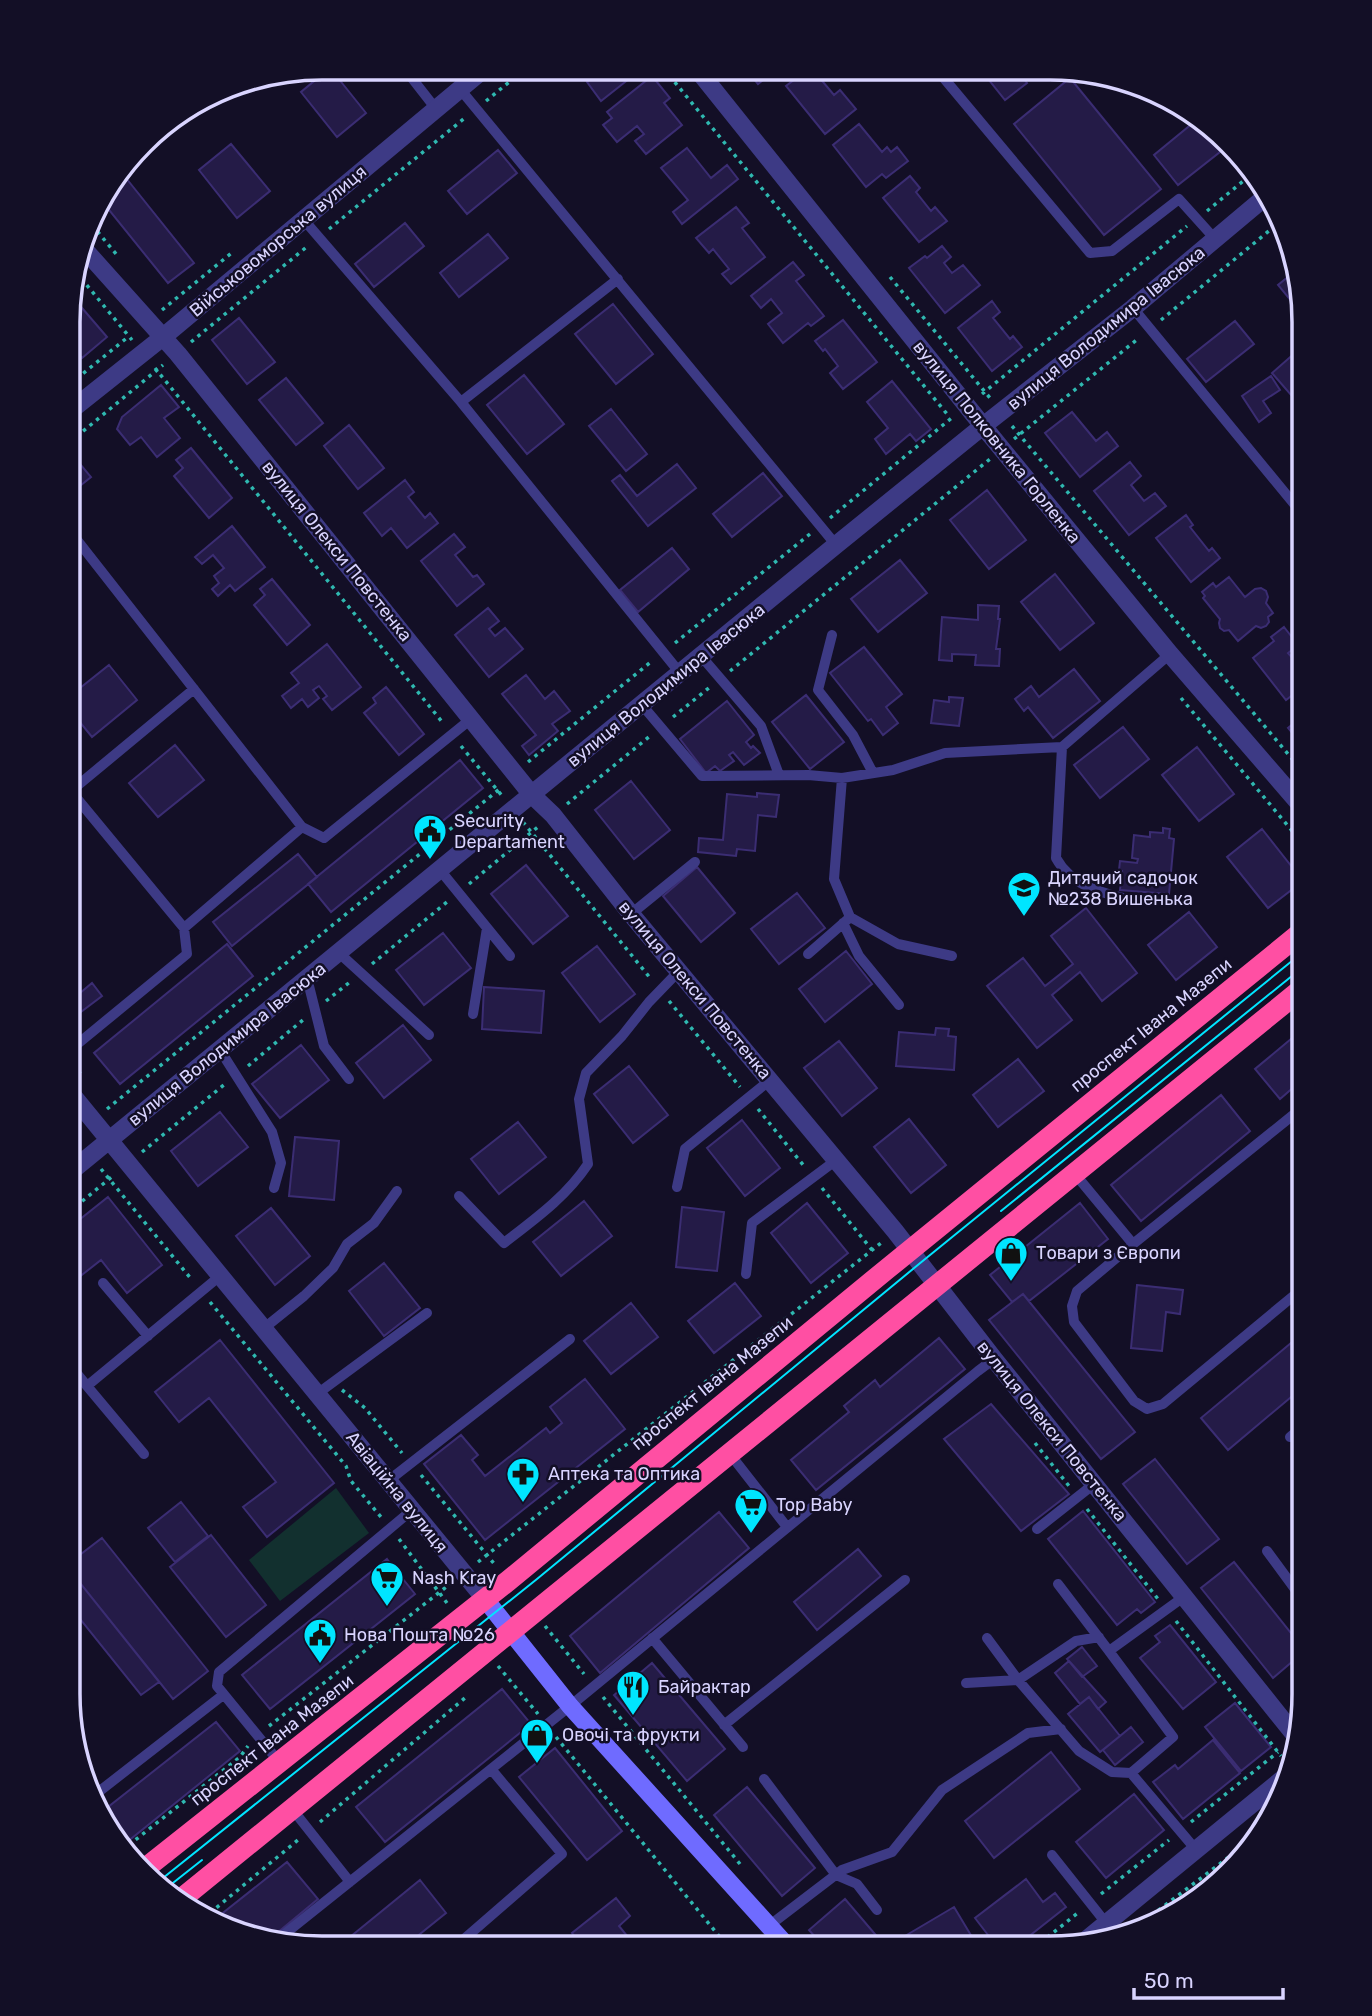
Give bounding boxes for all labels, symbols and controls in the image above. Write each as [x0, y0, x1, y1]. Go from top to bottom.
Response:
street label: Військовоморська вулиця [185, 160, 371, 322]
street label: вулиця Володимира Івасюка [1003, 241, 1209, 415]
street label: вулиця Полковника Горленка [908, 336, 1086, 548]
street label: вулиця Олекси Повстенка [257, 456, 417, 646]
street label: вулиця Володимира Івасюка [563, 598, 769, 772]
place label: Security Departament [454, 810, 565, 853]
public building icon: Security Departament [411, 812, 449, 861]
place label: Дитячий садочок №238 Вишенька [1048, 867, 1198, 910]
school or university icon: Дитячий садочок №238 Вишенька [1005, 869, 1043, 918]
street label: вулиця Олекси Повстенка [614, 896, 776, 1084]
street label: проспект Івана Мазепи [1066, 953, 1236, 1097]
street label: вулиця Володимира Івасюка [124, 957, 330, 1131]
shop icon: Товари з Європи [992, 1234, 1030, 1283]
place label: Товари з Європи [1036, 1242, 1181, 1264]
street label: проспект Івана Мазепи [627, 1311, 797, 1455]
street label: вулиця Олекси Повстенка [972, 1336, 1132, 1526]
street label: Авіаційна вулиця [341, 1427, 453, 1557]
pharmacy icon: Аптека та Оптика [504, 1455, 542, 1504]
place label: Аптека та Оптика [548, 1463, 700, 1485]
supermarket icon: Top Baby [732, 1486, 770, 1535]
place label: Top Baby [776, 1494, 852, 1516]
supermarket icon: Nash Kray [368, 1559, 406, 1608]
place label: Nash Kray [412, 1567, 496, 1589]
public building icon: Нова Пошта №26 [301, 1616, 339, 1665]
place label: Нова Пошта №26 [344, 1624, 495, 1646]
restaurant icon: Байрактар [614, 1668, 652, 1717]
street label: проспект Івана Мазепи [186, 1669, 358, 1811]
place label: Байрактар [658, 1676, 751, 1698]
shop icon: Овочі та фрукти [518, 1716, 556, 1765]
place label: Овочі та фрукти [562, 1724, 700, 1746]
scale bar [1134, 1956, 1283, 2000]
text: 50 m [1144, 1968, 1194, 1993]

